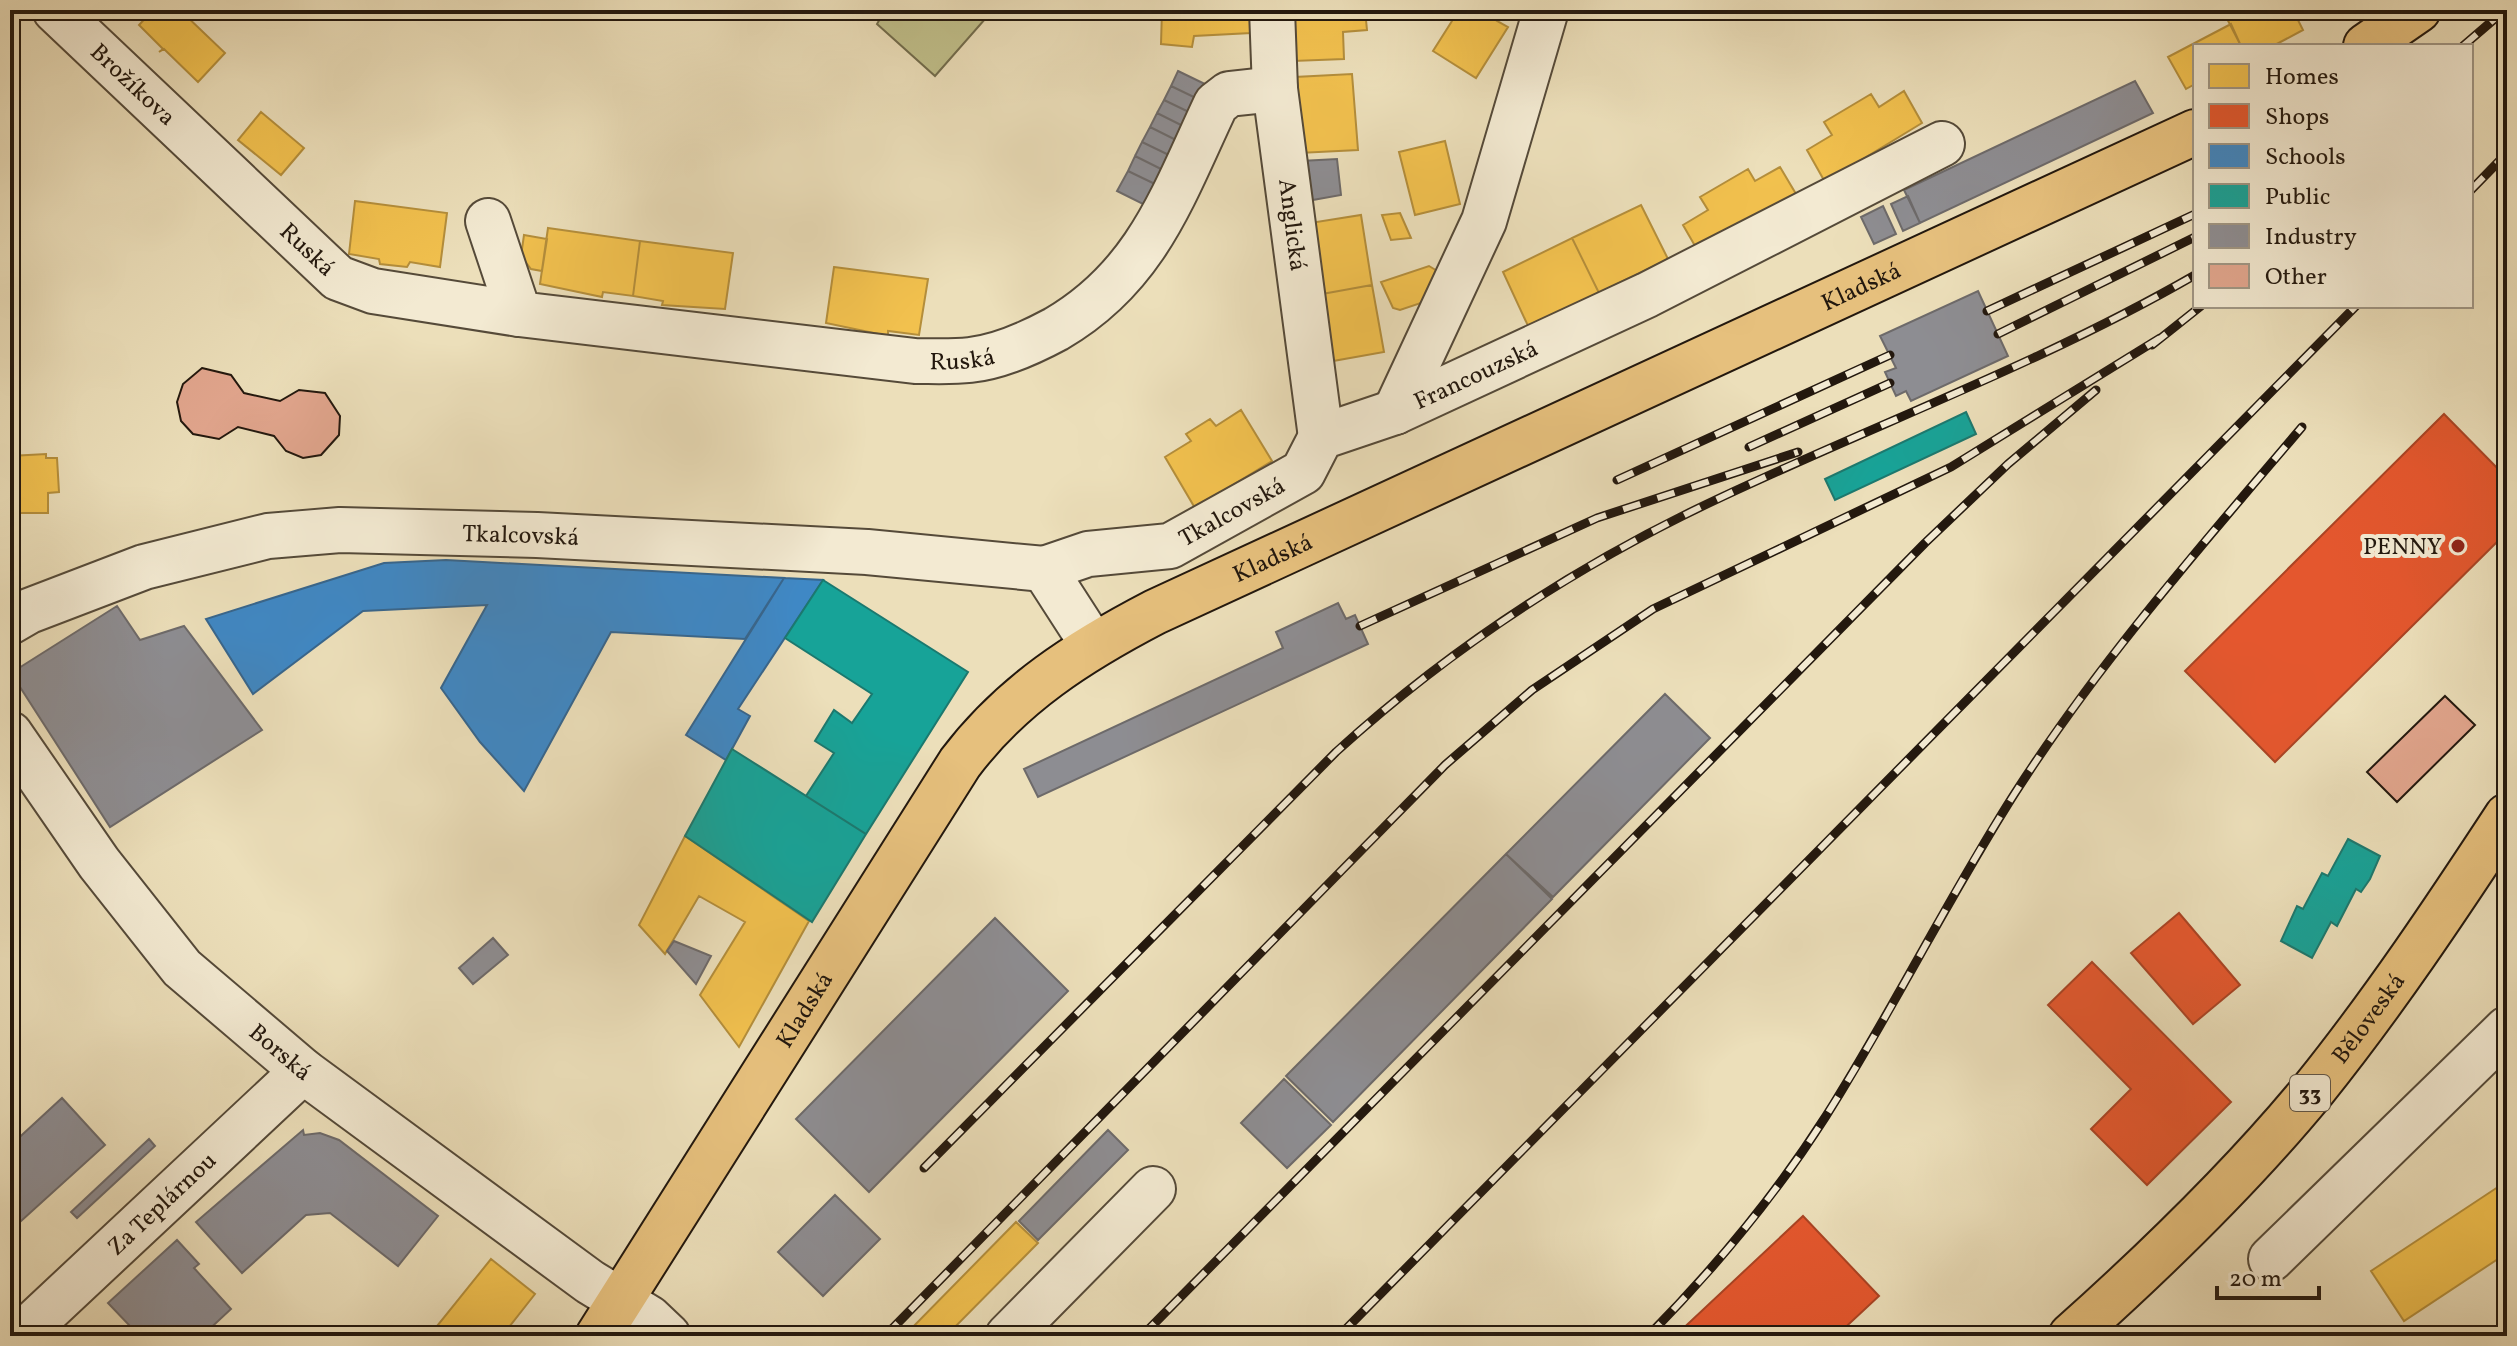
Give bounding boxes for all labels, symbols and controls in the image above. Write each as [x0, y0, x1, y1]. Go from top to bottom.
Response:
street label: Brožíkova [82, 37, 183, 135]
legend [2193, 44, 2473, 308]
text: Homes [2265, 61, 2339, 95]
text: Shops [2265, 101, 2329, 135]
text: Schools [2265, 141, 2345, 175]
street label: Anglická [1268, 177, 1314, 273]
text: Public [2265, 181, 2331, 215]
street label: Ruská [271, 216, 342, 286]
text: Industry [2265, 221, 2357, 255]
street label: Kladská [1816, 255, 1907, 321]
text: Other [2265, 261, 2327, 295]
street label: Francouzská [1409, 333, 1544, 420]
street label: Ruská [929, 341, 999, 380]
street label: Tkalcovská [1173, 470, 1292, 557]
street label: Tkalcovská [462, 518, 580, 556]
street label: Kladská [1228, 526, 1319, 593]
place label: PENNY [2363, 531, 2442, 565]
marker: PENNY [2449, 537, 2467, 555]
street label: Kladská [769, 966, 843, 1055]
street label: Běloveská [2325, 967, 2415, 1072]
street label: Borská [240, 1017, 318, 1091]
road number: 33 [2290, 1075, 2330, 1111]
street label: Za Teplárnou [101, 1145, 225, 1265]
scale bar [2217, 1250, 2319, 1300]
text: 20 m [2229, 1263, 2282, 1297]

